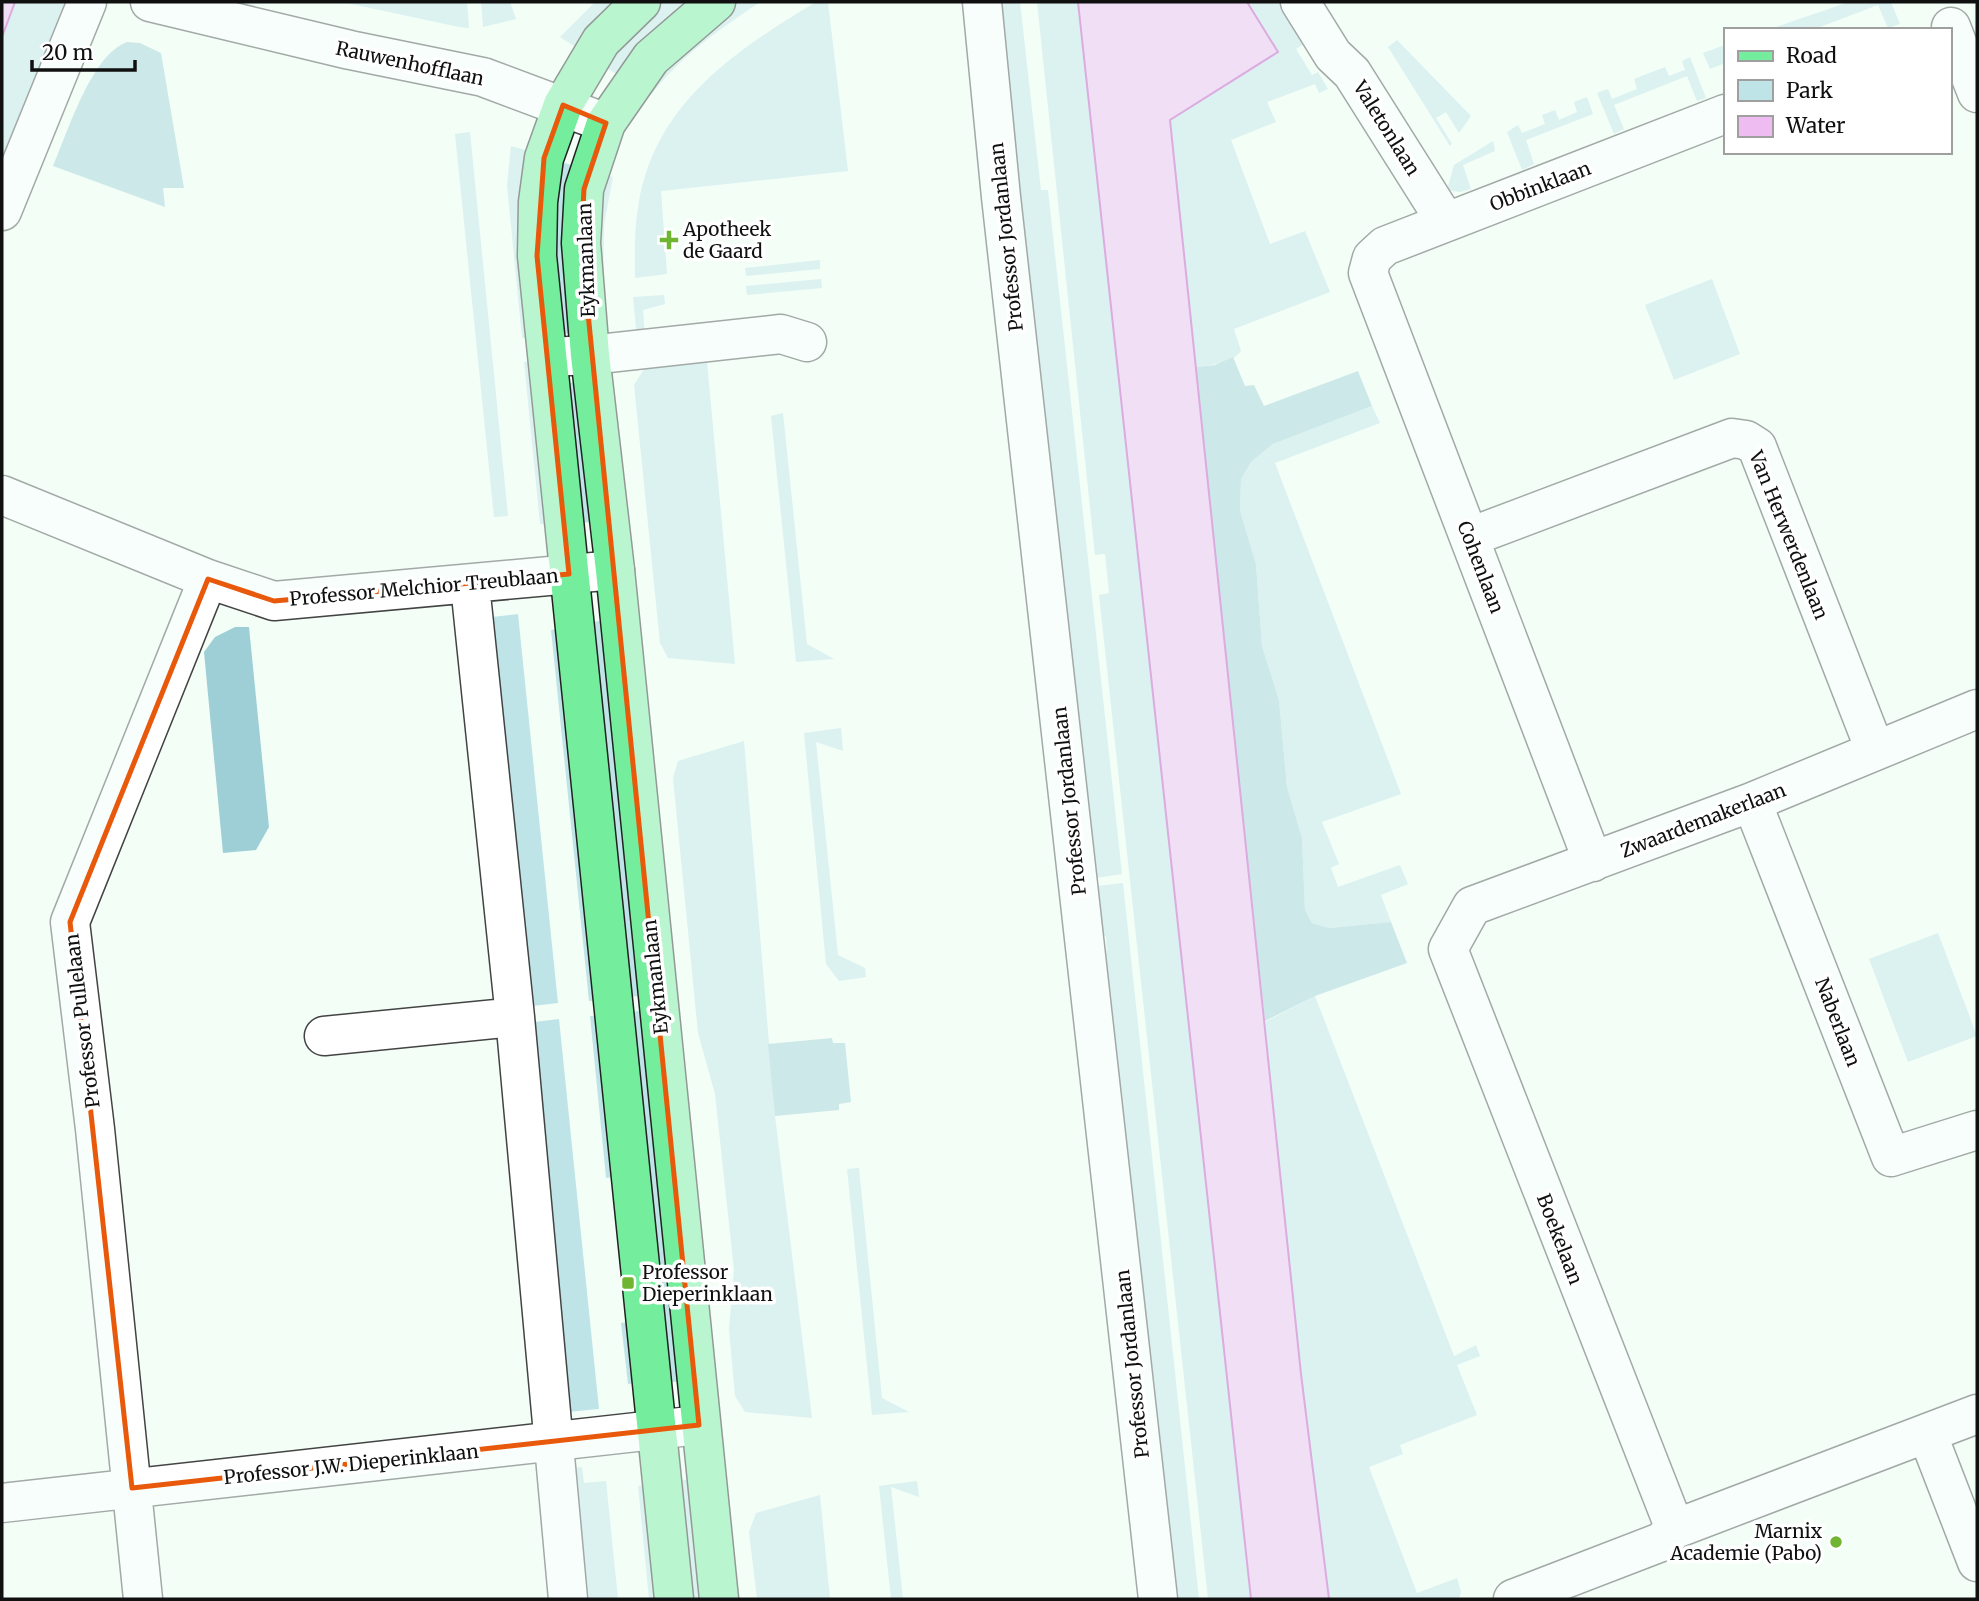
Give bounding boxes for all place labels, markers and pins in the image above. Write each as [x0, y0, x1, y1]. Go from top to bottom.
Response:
place label: Apotheek de Gaard [682, 217, 771, 263]
marker: Apotheek de Gaard [661, 232, 677, 248]
place label: Professor Dieperinklaan [642, 1260, 773, 1306]
marker: Professor Dieperinklaan [620, 1275, 636, 1291]
place label: Marnix Academie (Pabo) [1669, 1519, 1823, 1565]
marker: Marnix Academie (Pabo) [1828, 1534, 1844, 1550]

